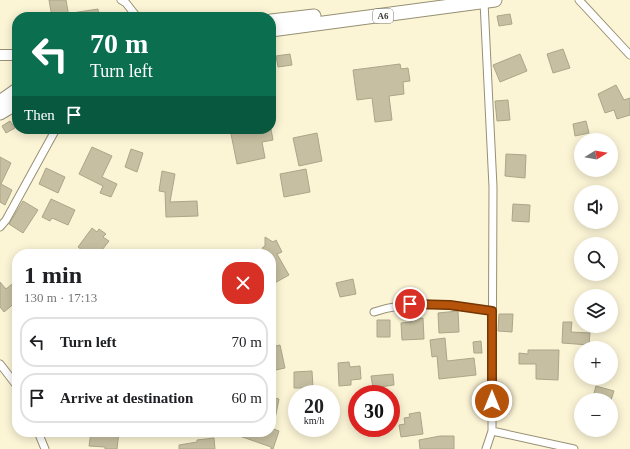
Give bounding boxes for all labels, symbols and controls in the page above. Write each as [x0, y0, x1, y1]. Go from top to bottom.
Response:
road number: A6 [373, 9, 393, 23]
icon: left [24, 28, 76, 80]
text: 70 m [90, 28, 148, 59]
text: Turn left [90, 61, 153, 81]
icon: arrive [63, 104, 85, 126]
text: Then [24, 107, 55, 123]
north arrow [574, 133, 618, 177]
map controls [574, 133, 618, 437]
button: sound [574, 185, 618, 229]
button: search [574, 237, 618, 281]
text: 1 min [24, 262, 82, 288]
button: close [222, 262, 264, 304]
pin [393, 287, 427, 321]
button: layers [574, 289, 618, 333]
text: 130 m · 17:13 [24, 290, 97, 305]
icon: arrive [399, 293, 421, 315]
icon: left [26, 331, 48, 353]
text: Turn left [60, 334, 117, 350]
text: 70 m [232, 334, 262, 350]
button: + [574, 341, 618, 385]
position arrow [471, 380, 513, 422]
speed limit sign: 30 [348, 385, 400, 437]
icon: arrive [26, 387, 48, 409]
text: Arrive at destination [60, 390, 193, 406]
text: 60 m [232, 390, 262, 406]
button: − [574, 393, 618, 437]
text: 20 [304, 395, 324, 417]
text: km/h [304, 415, 324, 426]

